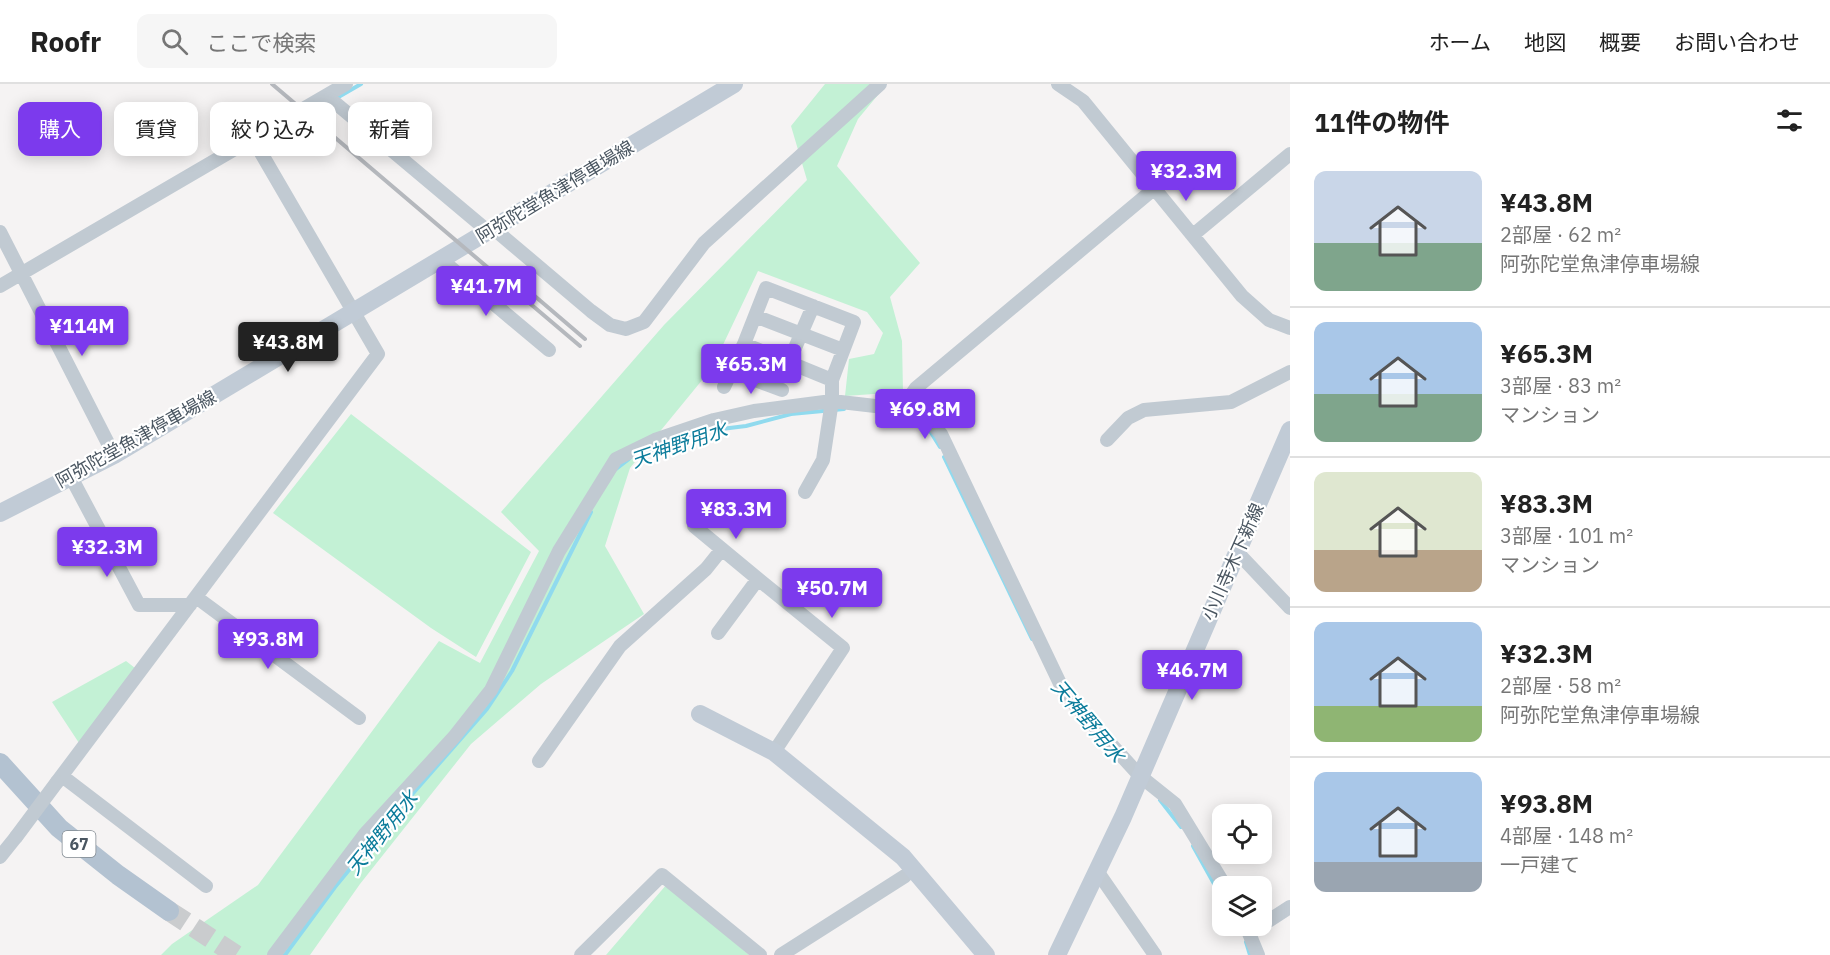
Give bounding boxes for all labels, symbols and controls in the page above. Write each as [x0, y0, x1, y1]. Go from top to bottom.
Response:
search box [137, 14, 557, 68]
text: Roofr [30, 23, 101, 60]
icon: search [158, 25, 191, 58]
text: ここで検索 [206, 28, 316, 57]
text: ホーム [1429, 28, 1491, 56]
text: 地図 [1524, 28, 1566, 56]
text: 概要 [1599, 28, 1641, 56]
text: お問い合わせ [1674, 28, 1800, 56]
chip: 購入 [18, 102, 102, 156]
chip: 賃貸 [114, 102, 198, 156]
chip: 絞り込み [210, 102, 336, 156]
chip: 新着 [348, 102, 432, 156]
icon: filters [1773, 104, 1806, 137]
text: 11件の物件 [1314, 105, 1449, 139]
street label: 阿弥陀堂魚津停車場線 [472, 135, 638, 248]
pin: ¥32.3M [1137, 151, 1235, 202]
text: ¥32.3M [1150, 157, 1222, 184]
text: ¥43.8M [1500, 185, 1593, 219]
icon: home [1362, 195, 1434, 267]
text: 2部屋 · 62 m² [1500, 221, 1621, 248]
text: 阿弥陀堂魚津停車場線 [1500, 250, 1700, 277]
pin: ¥41.7M [437, 266, 535, 317]
text: ¥41.7M [450, 272, 522, 299]
pin: ¥114M [40, 306, 124, 357]
text: ¥114M [49, 312, 115, 339]
pin: ¥43.8M [239, 322, 337, 373]
text: ¥43.8M [252, 328, 324, 355]
text: ¥65.3M [1500, 336, 1593, 370]
pin: ¥65.3M [702, 344, 800, 395]
icon: home [1362, 346, 1434, 418]
text: ¥65.3M [715, 350, 787, 377]
text: 3部屋 · 83 m² [1500, 372, 1621, 399]
street label: 阿弥陀堂魚津停車場線 [51, 385, 220, 492]
pin: ¥69.8M [876, 389, 974, 440]
text: ¥69.8M [889, 395, 961, 422]
text: マンション [1500, 401, 1600, 428]
water label: 天神野用水 [627, 415, 732, 474]
text: ¥83.3M [1500, 486, 1593, 520]
pin: ¥83.3M [687, 489, 785, 540]
text: ¥83.3M [700, 495, 772, 522]
icon: home [1362, 496, 1434, 568]
street label: 小川寺木下新線 [1196, 500, 1269, 624]
text: 3部屋 · 101 m² [1500, 522, 1633, 549]
pin: ¥32.3M [58, 527, 156, 578]
text: ¥32.3M [71, 533, 143, 560]
text: マンション [1500, 551, 1600, 578]
pin: ¥50.7M [783, 568, 881, 619]
text: ¥50.7M [796, 574, 868, 601]
pin: ¥93.8M [219, 619, 317, 670]
text: ¥93.8M [232, 625, 304, 652]
text: ¥32.3M [1500, 636, 1593, 670]
icon: home [1362, 646, 1434, 718]
pin: ¥46.7M [1143, 650, 1241, 701]
text: ¥46.7M [1156, 656, 1228, 683]
text: 2部屋 · 58 m² [1500, 672, 1621, 699]
water label: 天神野用水 [1046, 674, 1132, 769]
text: 阿弥陀堂魚津停車場線 [1500, 701, 1700, 728]
water label: 天神野用水 [340, 784, 425, 880]
text: ¥93.8M [1500, 786, 1593, 820]
icon: home [1362, 796, 1434, 868]
map controls [1212, 804, 1272, 936]
button: locate [1212, 804, 1272, 864]
text: 4部屋 · 148 m² [1500, 822, 1633, 849]
road number: 67 [62, 831, 96, 857]
text: 一戸建て [1500, 851, 1580, 878]
button: layers [1212, 876, 1272, 936]

